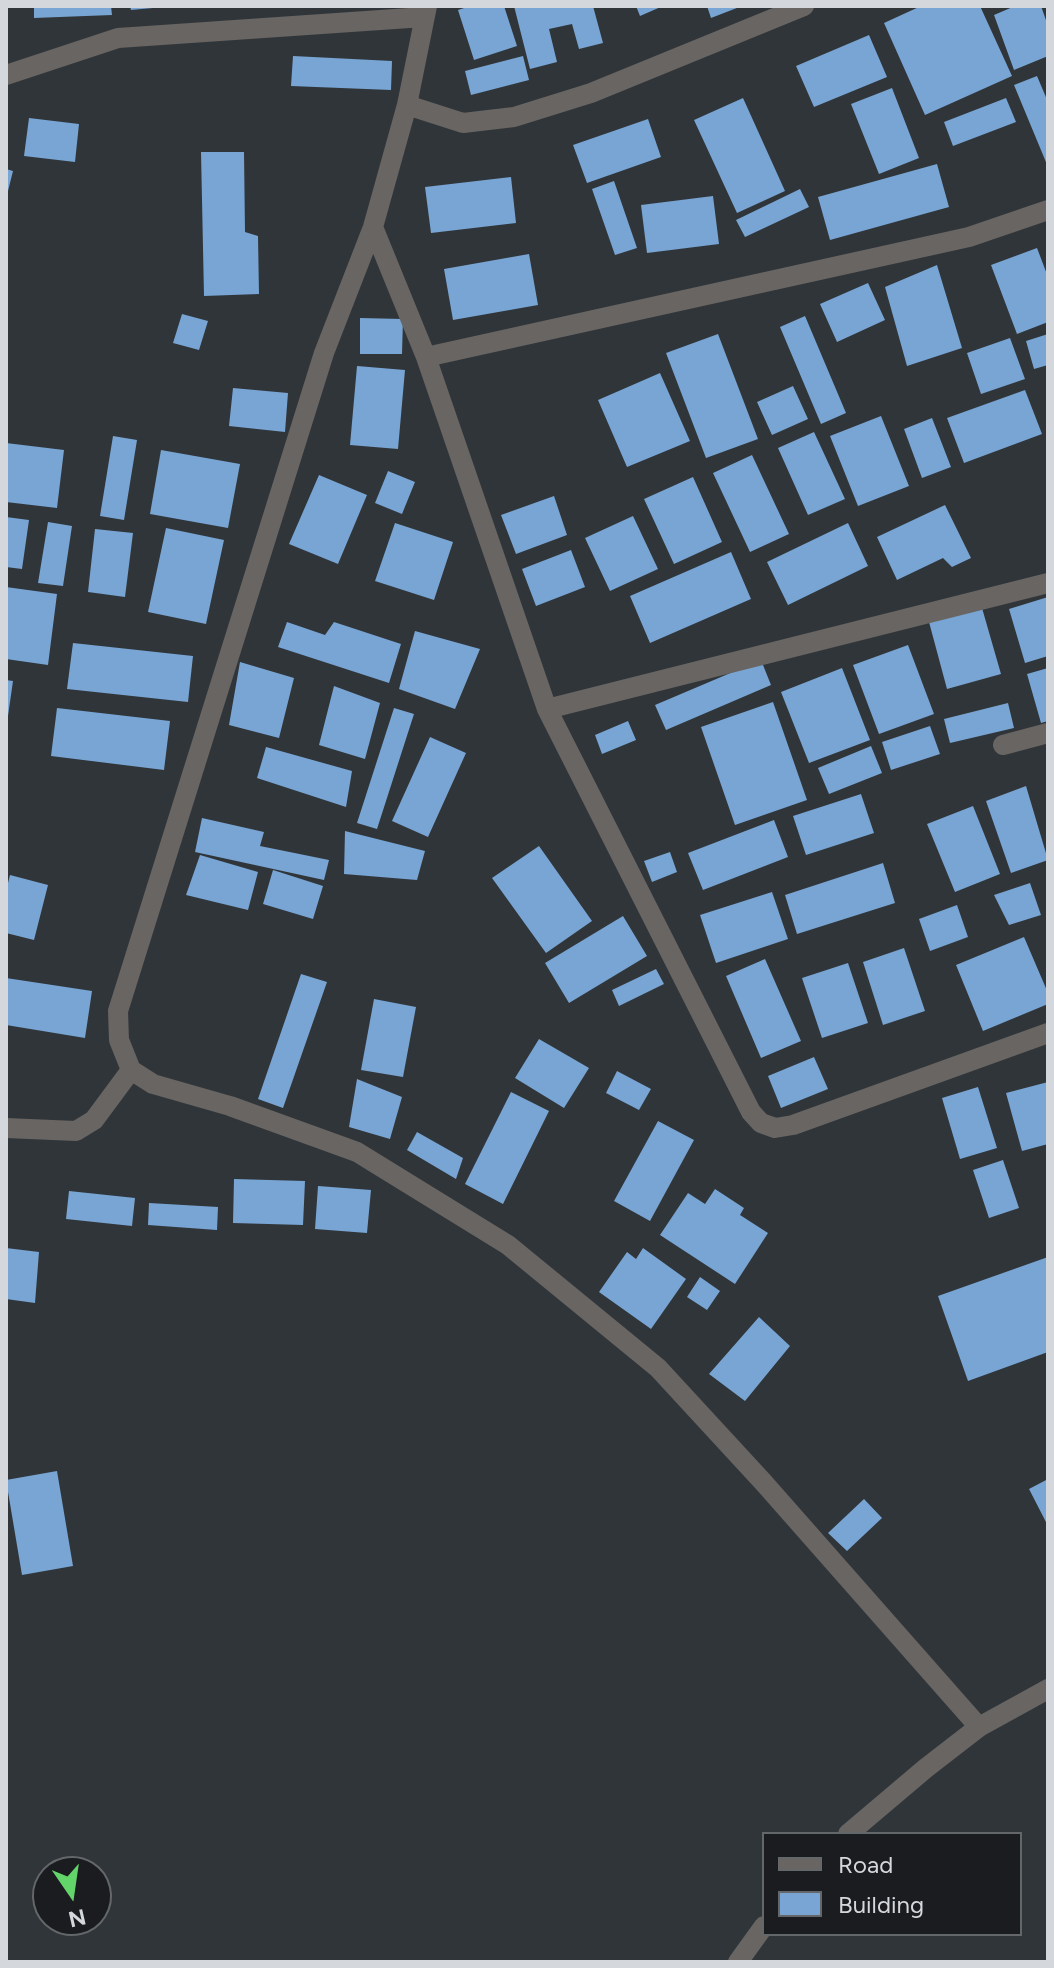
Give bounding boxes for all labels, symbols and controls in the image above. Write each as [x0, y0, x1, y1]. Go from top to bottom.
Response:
legend [762, 1832, 1022, 1936]
text: Road [838, 1850, 893, 1879]
north arrow [32, 1856, 112, 1936]
text: Building [838, 1890, 924, 1919]
text: N [66, 1903, 88, 1933]

